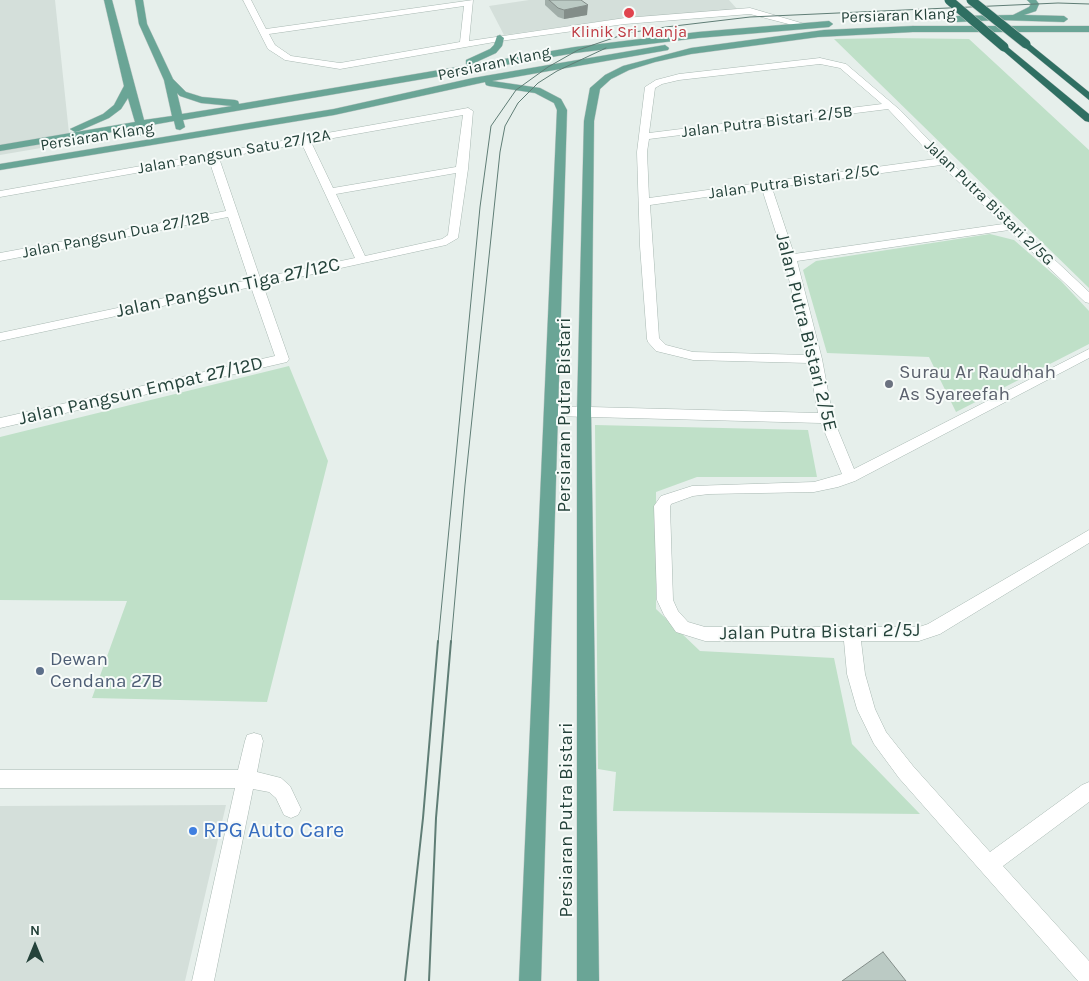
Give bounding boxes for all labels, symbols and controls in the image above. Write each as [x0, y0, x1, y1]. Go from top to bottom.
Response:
street label: Persiaran Klang [840, 4, 956, 28]
marker: Klinik Sri Manja [622, 6, 636, 20]
place label: Klinik Sri Manja [571, 22, 687, 42]
street label: Persiaran Klang [436, 43, 552, 85]
street label: Jalan Putra Bistari 2/5B [680, 102, 854, 142]
street label: Persiaran Klang [39, 119, 155, 155]
street label: Jalan Pangsun Satu 27/12A [136, 126, 332, 178]
street label: Jalan Putra Bistari 2/5G [920, 136, 1058, 270]
street label: Jalan Putra Bistari 2/5C [707, 161, 881, 203]
street label: Jalan Pangsun Dua 27/12B [20, 207, 212, 263]
street label: Jalan Putra Bistari 2/5E [770, 230, 842, 434]
street label: Jalan Pangsun Tiga 27/12C [114, 253, 342, 323]
street label: Persiaran Putra Bistari [554, 317, 576, 513]
street label: Jalan Pangsun Empat 27/12D [17, 352, 265, 430]
place label: Surau Ar Raudhah As Syareefah [899, 362, 1056, 406]
marker: Surau Ar Raudhah As Syareefah [883, 378, 895, 390]
street label: Jalan Putra Bistari 2/5J [720, 619, 920, 645]
place label: Dewan Cendana 27B [50, 649, 163, 693]
marker: Dewan Cendana 27B [34, 665, 46, 677]
street label: Persiaran Putra Bistari [556, 722, 578, 918]
place label: RPG Auto Care [203, 818, 344, 844]
marker: RPG Auto Care [187, 825, 199, 837]
north arrow [10, 921, 60, 971]
text: N [30, 922, 40, 939]

